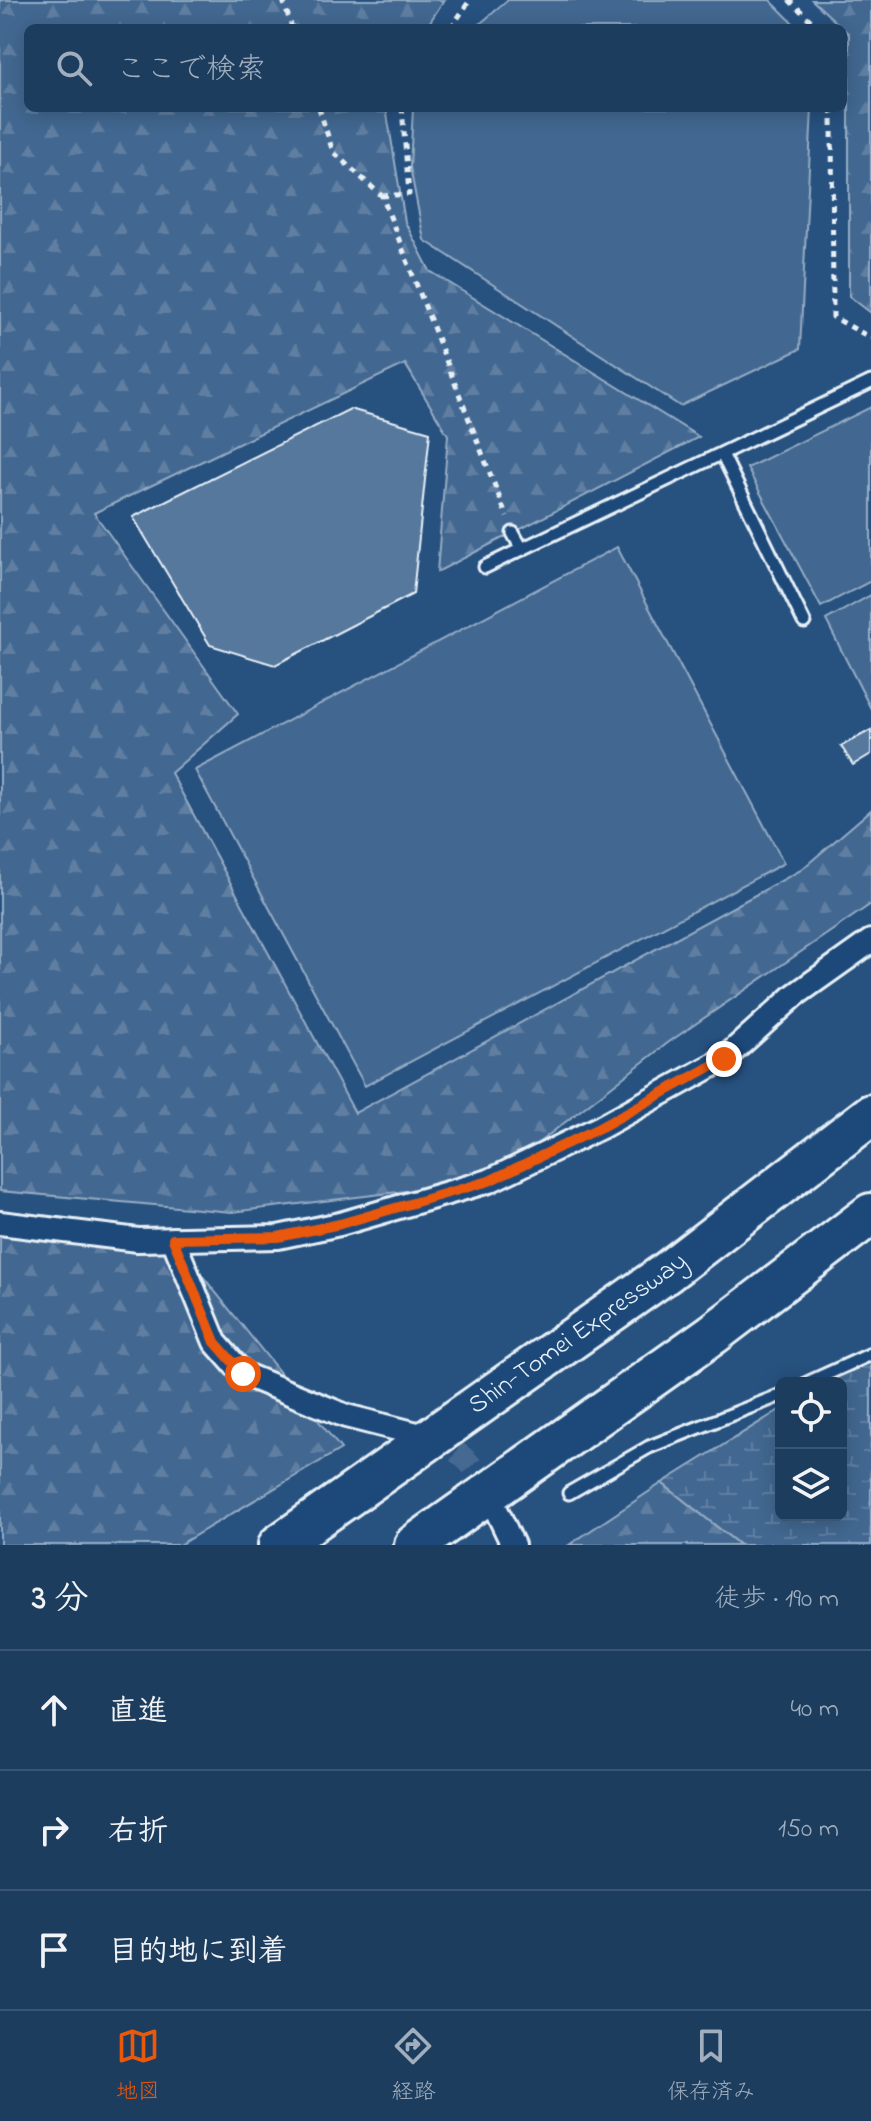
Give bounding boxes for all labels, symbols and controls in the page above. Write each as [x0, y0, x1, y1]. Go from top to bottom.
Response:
search box [24, 24, 847, 112]
icon: search [52, 46, 96, 90]
text: ここで検索 [116, 49, 266, 93]
route end [706, 1041, 742, 1077]
street label: Shin-Tomei Expressway [461, 1244, 696, 1425]
route start [225, 1356, 261, 1392]
map controls [775, 1377, 847, 1521]
button: locate [775, 1377, 847, 1449]
button: layers [775, 1449, 847, 1521]
text: 3 分 [32, 1575, 89, 1625]
text: 徒歩 · 190 m [714, 1581, 839, 1619]
icon: ahead [32, 1688, 76, 1732]
text: 直進 [108, 1691, 168, 1735]
text: 40 m [790, 1691, 839, 1729]
icon: right [32, 1808, 76, 1852]
text: 右折 [108, 1811, 168, 1855]
text: 150 m [778, 1811, 839, 1849]
icon: arrive [32, 1928, 76, 1972]
text: 目的地に到着 [108, 1931, 288, 1975]
tab: 地図 [116, 2024, 160, 2109]
tab: 経路 [391, 2024, 435, 2109]
tab: 保存済み [667, 2024, 755, 2109]

